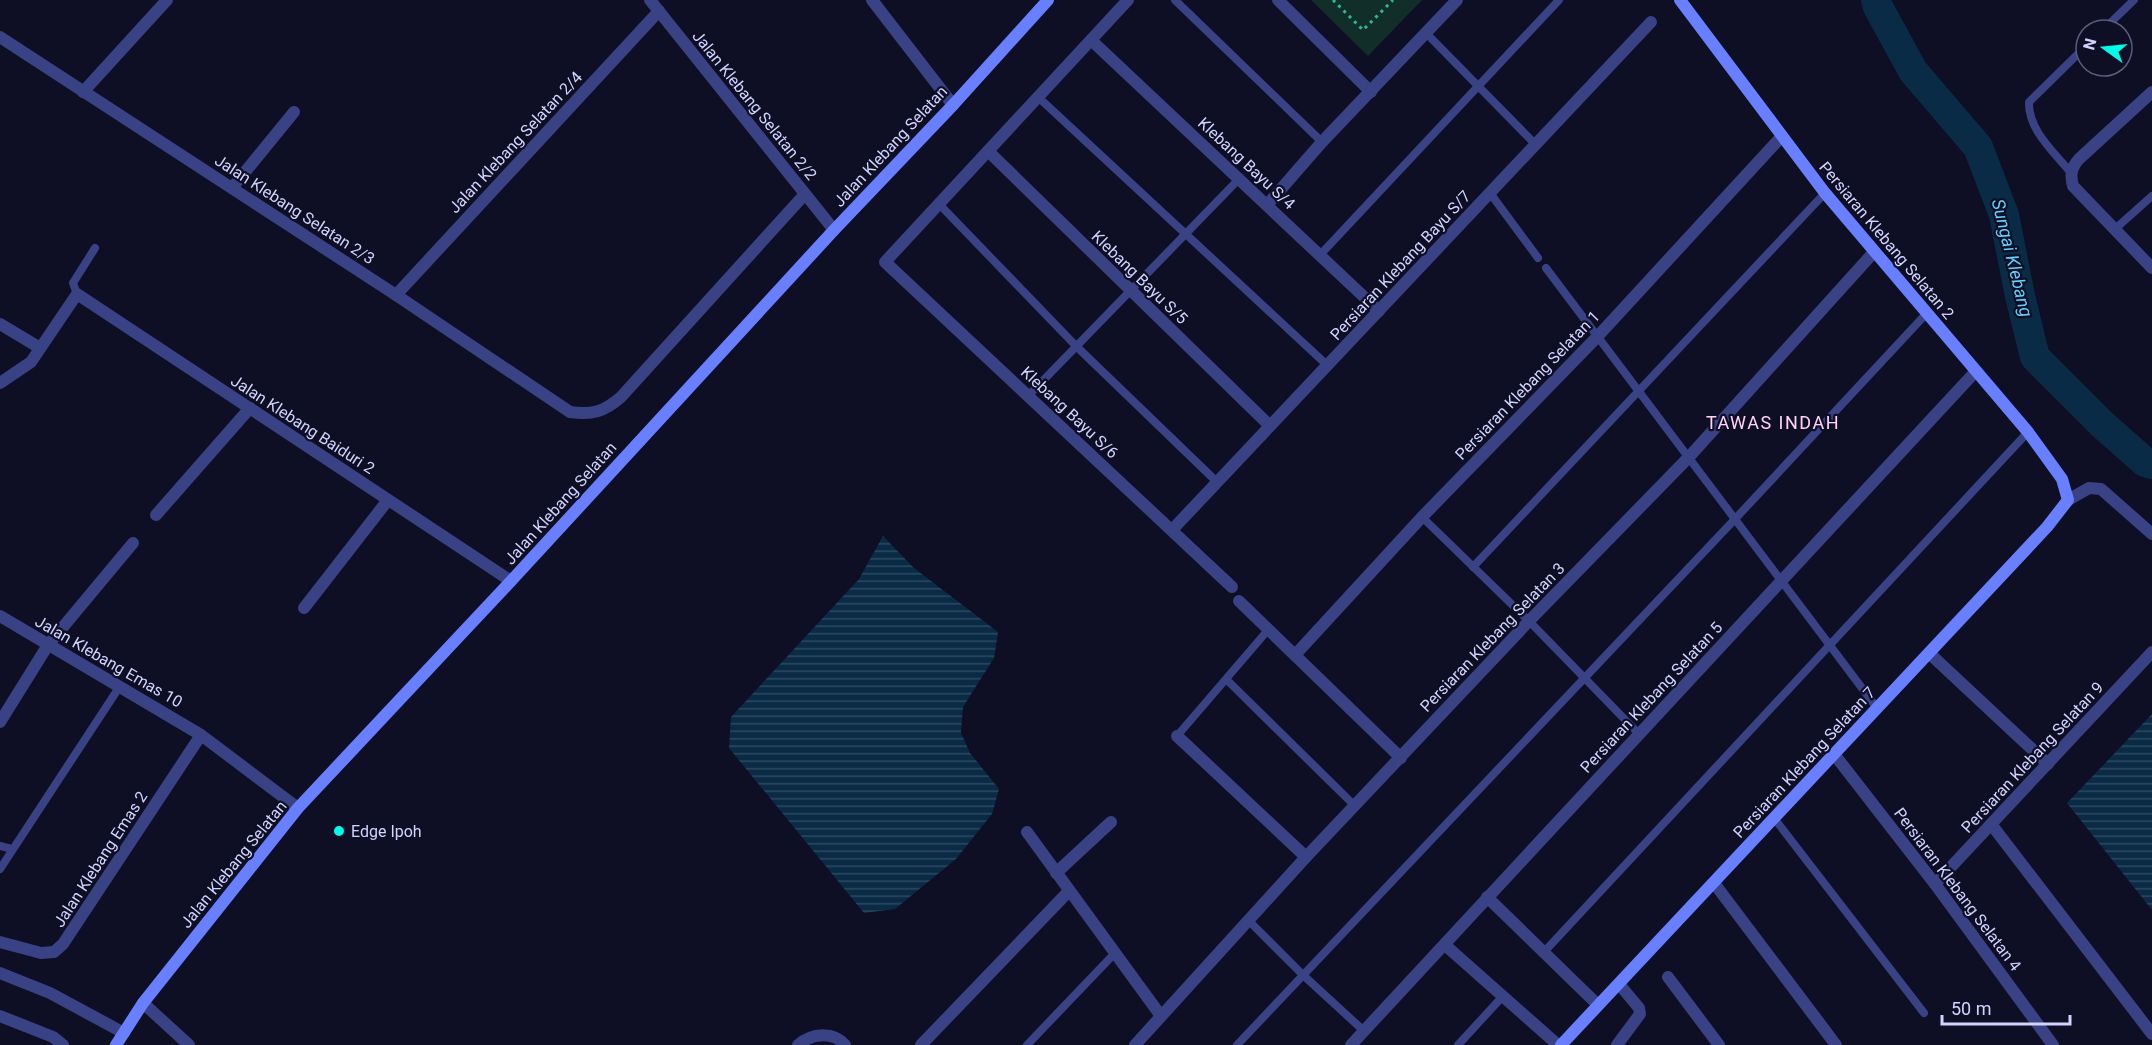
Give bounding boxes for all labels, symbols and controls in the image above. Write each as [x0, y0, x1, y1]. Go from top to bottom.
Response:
north arrow [2074, 18, 2134, 78]
street label: Jalan Klebang Selatan 2/2 [688, 27, 821, 184]
text: N [2079, 36, 2101, 52]
street label: Jalan Klebang Selatan 2/4 [445, 68, 586, 217]
street label: Jalan Klebang Selatan [829, 82, 951, 211]
street label: Klebang Bayu S/4 [1194, 113, 1299, 213]
street label: Jalan Klebang Selatan 2/3 [211, 151, 378, 268]
street label: Persiaran Klebang Selatan 2 [1815, 158, 1958, 323]
street label: Persiaran Klebang Bayu S/7 [1326, 187, 1475, 344]
water label: Sungai Klebang [1988, 197, 2037, 319]
street label: Klebang Bayu S/5 [1088, 227, 1192, 328]
street label: Persiaran Klebang Selatan 1 [1451, 307, 1604, 464]
street label: Klebang Bayu S/6 [1017, 362, 1122, 462]
street label: Jalan Klebang Baiduri 2 [227, 371, 378, 478]
district label: TAWAS INDAH [1706, 412, 1840, 433]
street label: Jalan Klebang Selatan [500, 438, 620, 568]
street label: Persiaran Klebang Selatan 3 [1416, 559, 1569, 716]
street label: Jalan Klebang Emas 10 [32, 611, 186, 711]
street label: Persiaran Klebang Selatan 5 [1576, 618, 1726, 777]
street label: Persiaran Klebang Selatan 9 [1957, 678, 2107, 837]
street label: Persiaran Klebang Selatan 7 [1729, 683, 1879, 842]
street label: Jalan Klebang Emas 2 [49, 788, 151, 931]
street label: Jalan Klebang Selatan [176, 797, 291, 932]
street label: Persiaran Klebang Selatan 4 [1890, 804, 2025, 975]
place label: Edge Ipoh [351, 822, 422, 841]
marker: Edge Ipoh [332, 824, 346, 838]
scale bar [1942, 988, 2070, 1026]
text: 50 m [1951, 998, 1991, 1019]

